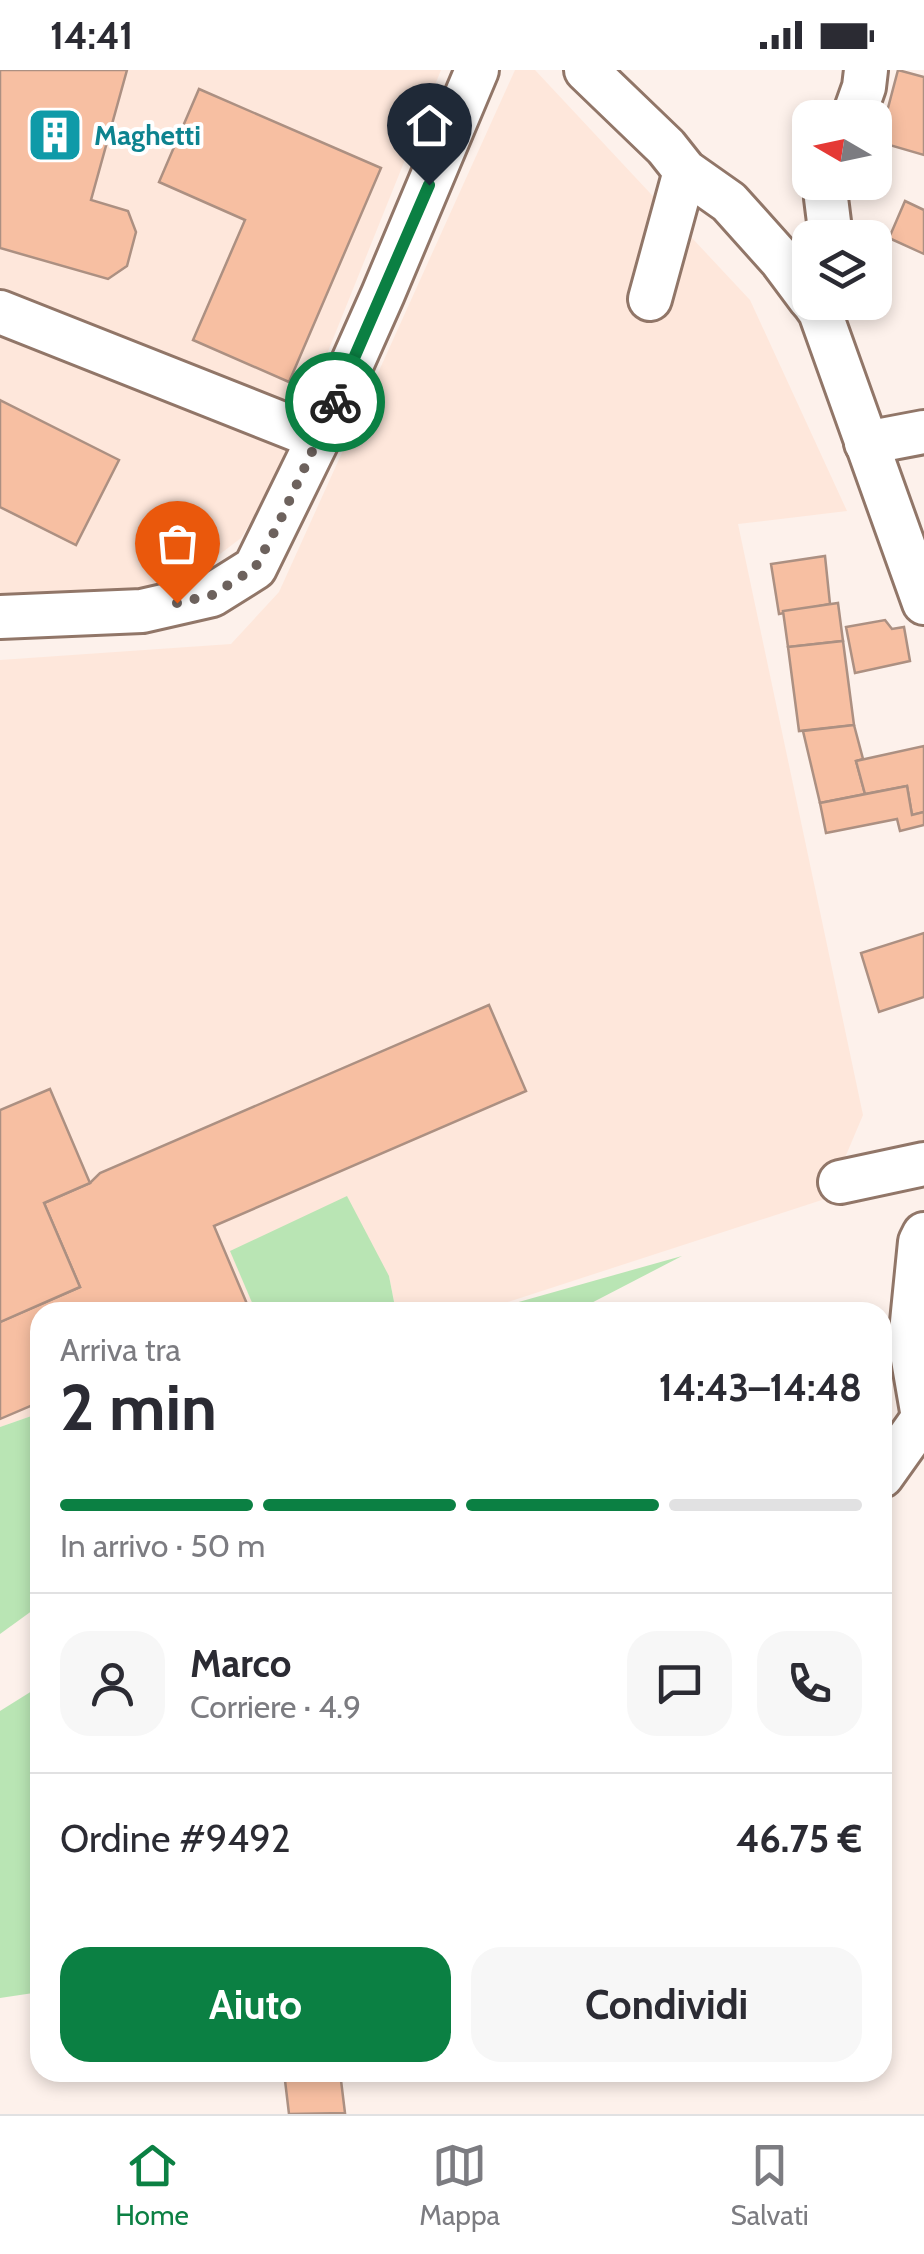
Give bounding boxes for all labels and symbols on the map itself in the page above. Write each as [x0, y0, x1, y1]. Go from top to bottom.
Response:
pin [387, 83, 472, 186]
north arrow [792, 100, 892, 200]
building icon: Maghetti [25, 105, 85, 165]
place label: Maghetti [94, 118, 201, 152]
courier [285, 352, 385, 452]
pin [135, 501, 220, 604]

